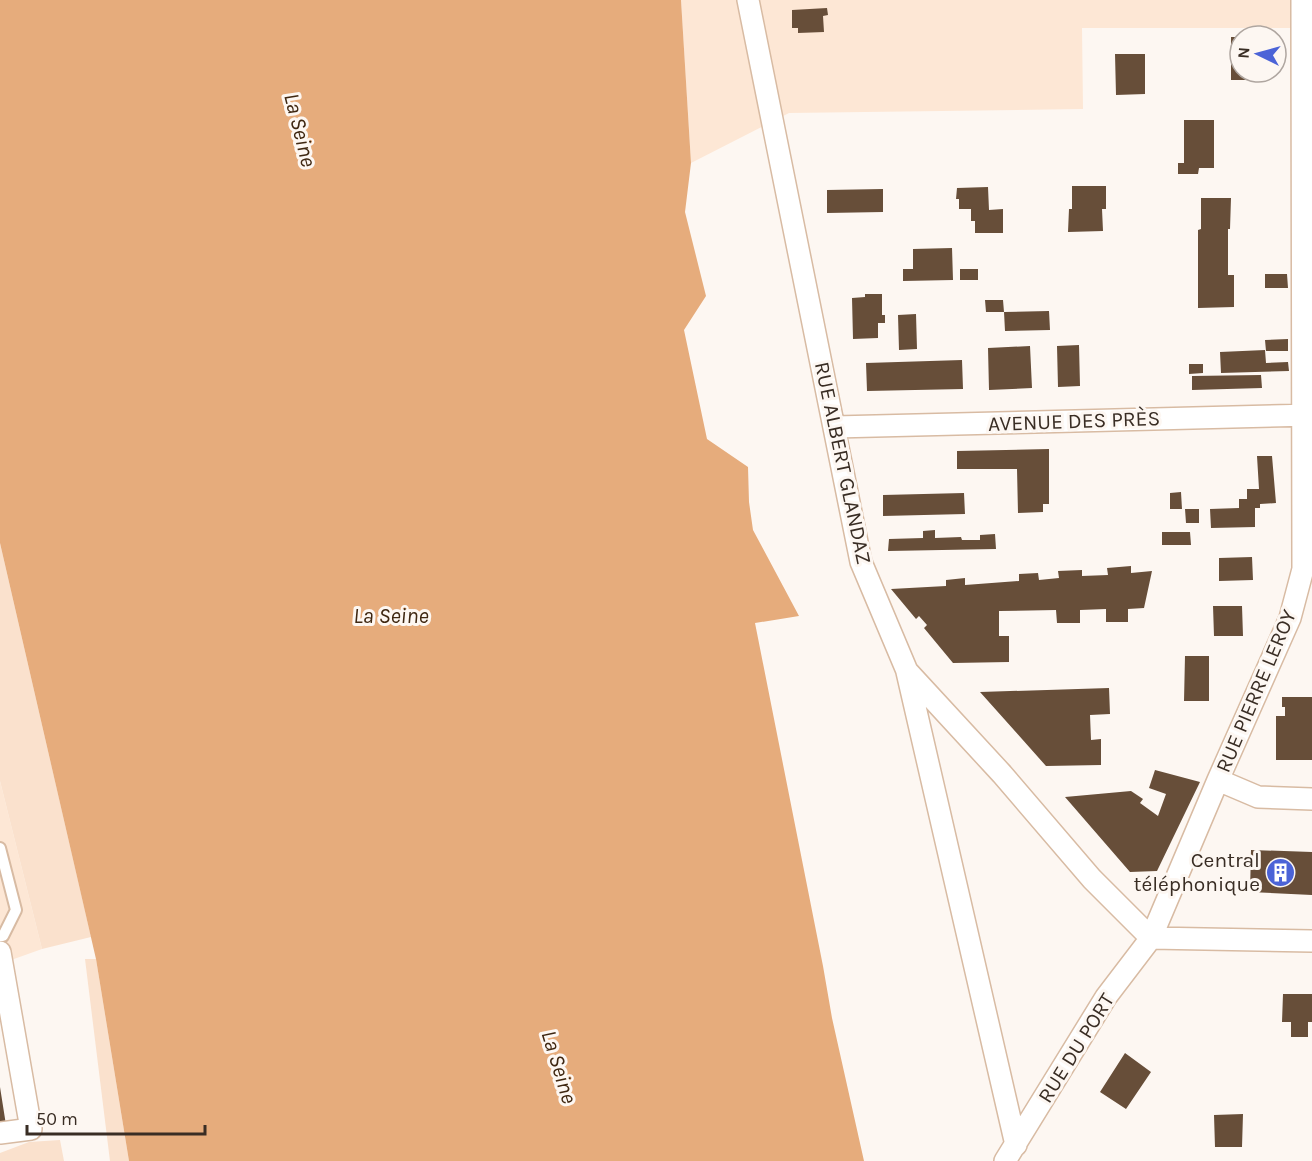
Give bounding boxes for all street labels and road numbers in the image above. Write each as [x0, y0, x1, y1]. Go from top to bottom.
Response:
street label: RUE ALBERT GLANDAZ [810, 359, 876, 567]
street label: AVENUE DES PRÈS [987, 406, 1161, 436]
street label: RUE PIERRE LEROY [1211, 606, 1301, 776]
street label: RUE DU PORT [1033, 988, 1119, 1107]

